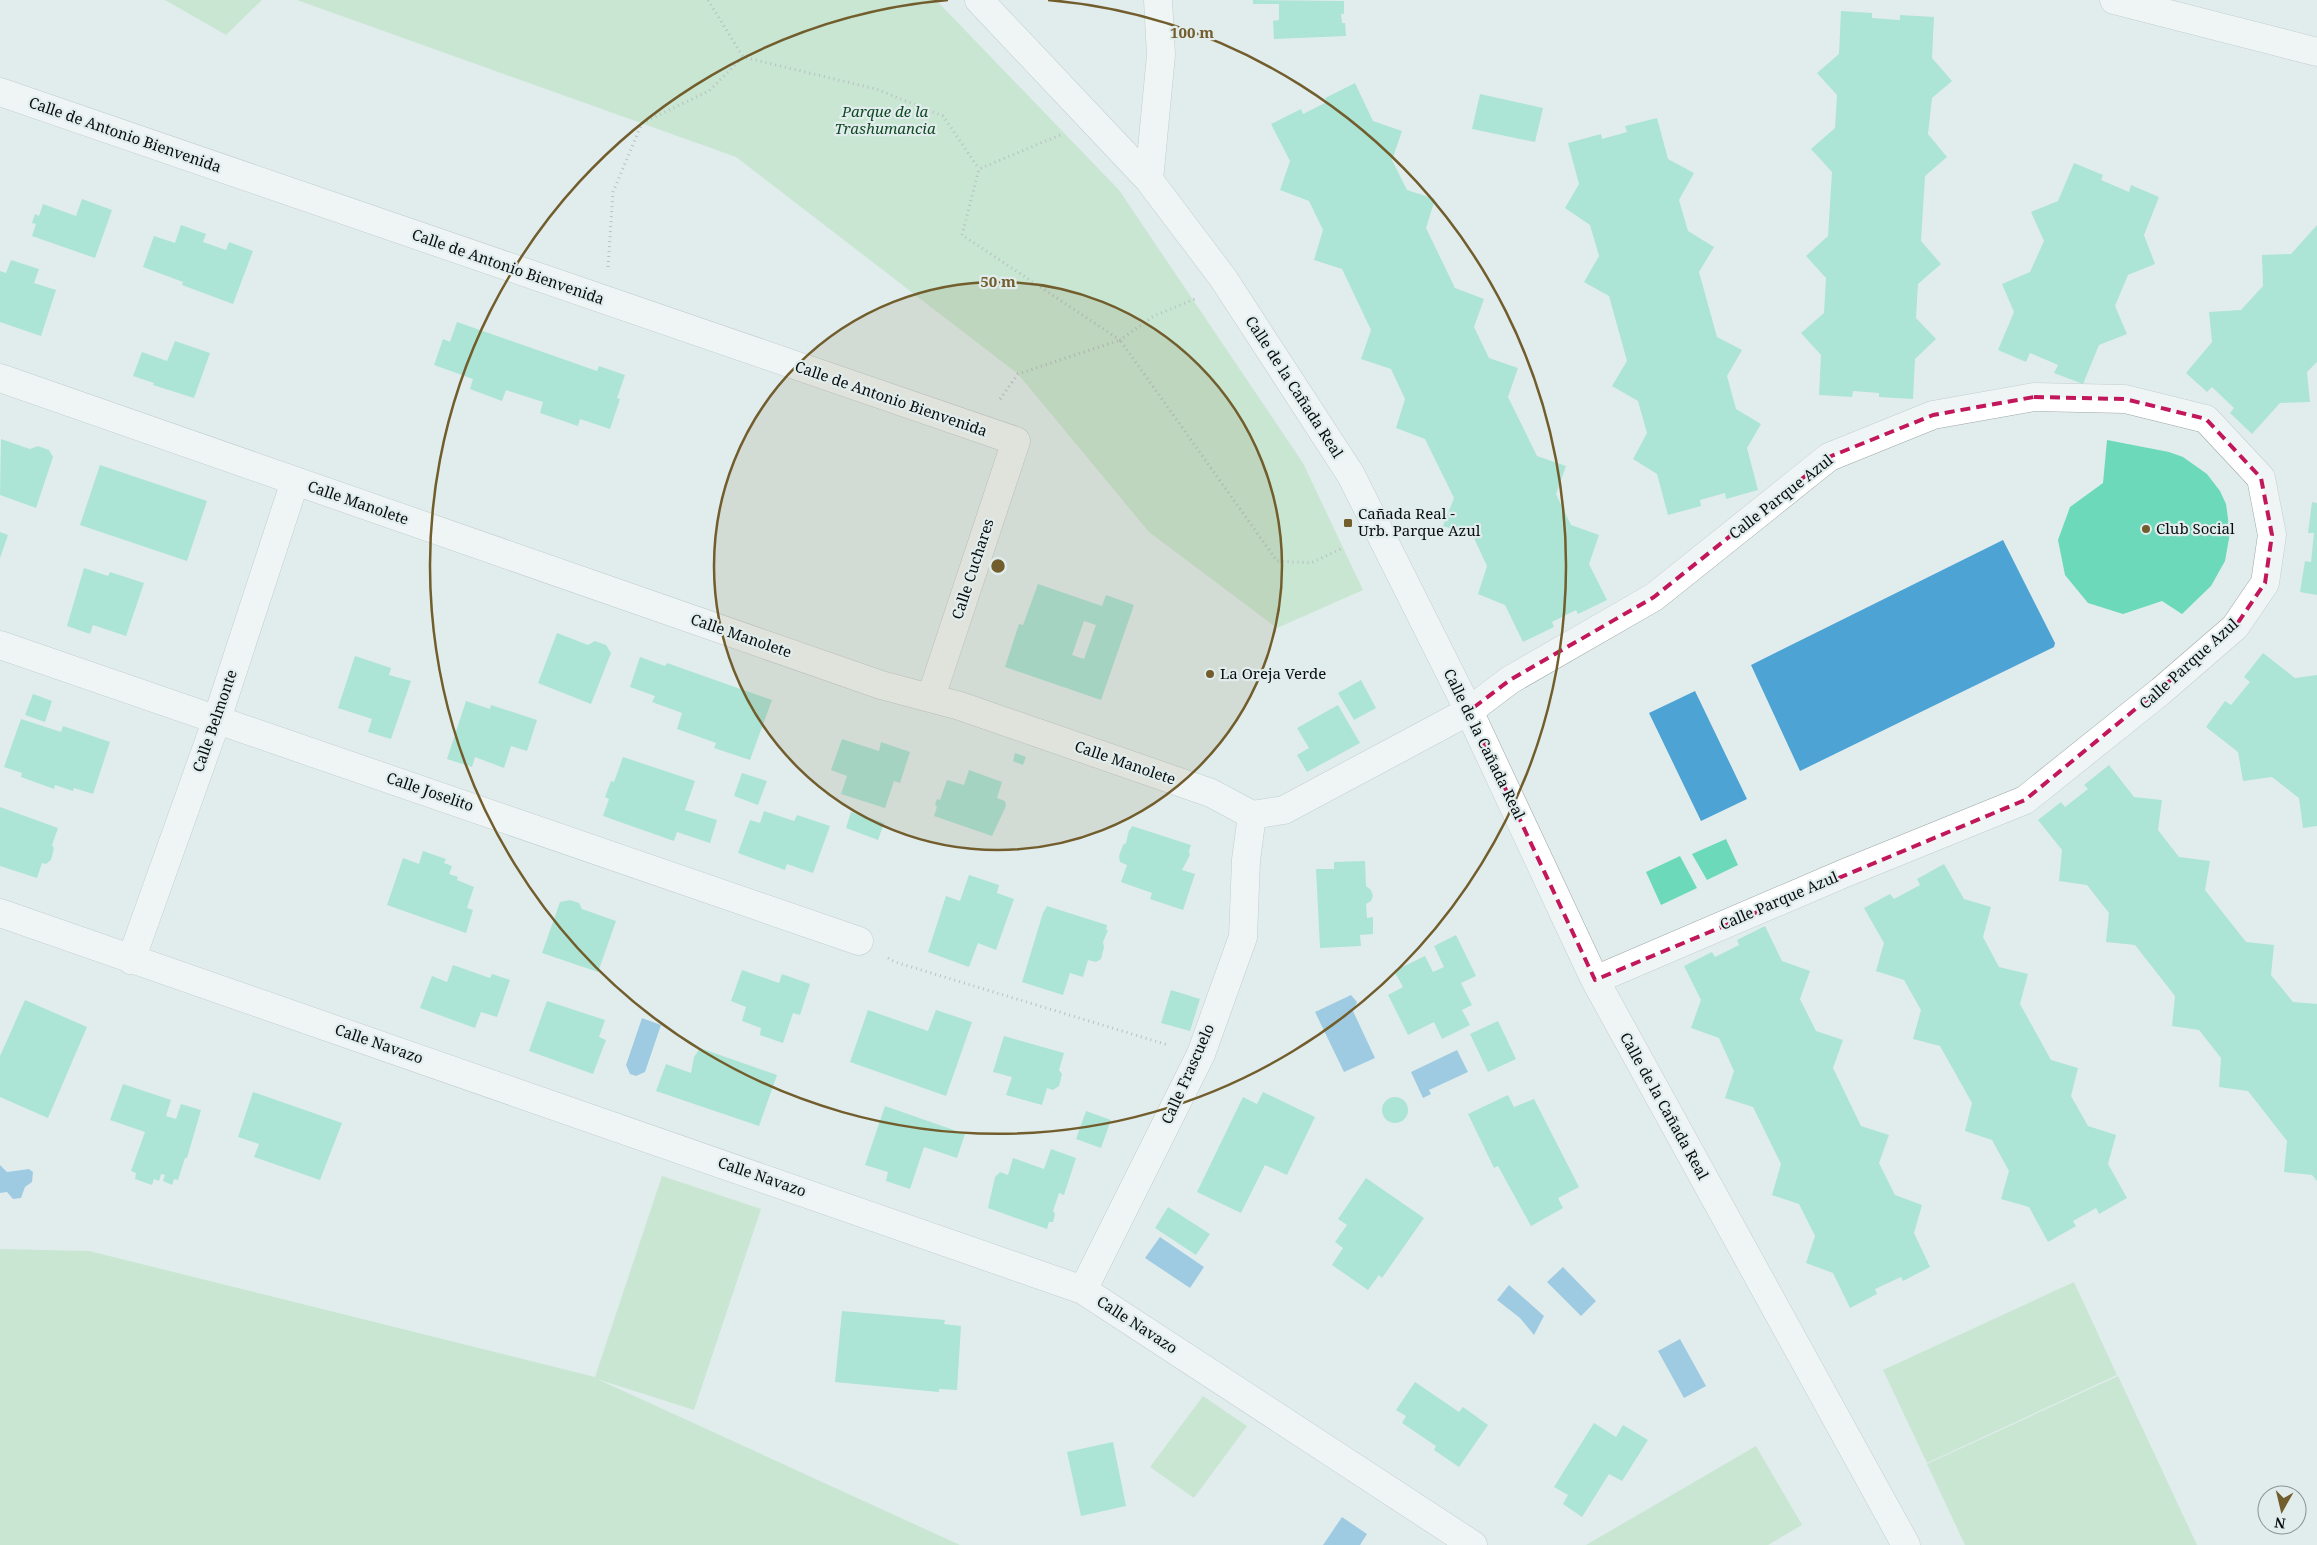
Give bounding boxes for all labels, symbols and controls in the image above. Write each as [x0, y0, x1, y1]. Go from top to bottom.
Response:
text: 100 m [1170, 22, 1214, 42]
street label: Calle de Antonio Bienvenida [26, 92, 224, 176]
park label: Parque de la Trashumancia [834, 101, 936, 138]
street label: Calle de Antonio Bienvenida [409, 224, 607, 308]
text: 50 m [980, 271, 1016, 291]
street label: Calle de la Cañada Real [1241, 312, 1348, 462]
street label: Calle de Antonio Bienvenida [792, 356, 990, 440]
street label: Calle Parque Azul [1724, 449, 1837, 543]
street label: Calle Manolete [305, 475, 412, 529]
place label: Cañada Real - Urb. Parque Azul [1358, 503, 1481, 540]
street label: Calle Cuchares [946, 516, 998, 622]
marker: Cañada Real - Urb. Parque Azul [1342, 517, 1354, 529]
place label: Club Social [2156, 518, 2235, 538]
marker: Club Social [2140, 523, 2152, 535]
centre of rings [989, 557, 1007, 575]
street label: Calle Manolete [688, 608, 795, 662]
street label: Calle Parque Azul [2135, 613, 2242, 713]
place label: La Oreja Verde [1220, 663, 1326, 683]
street label: Calle de la Cañada Real [1440, 665, 1530, 823]
street label: Calle Belmonte [187, 667, 241, 775]
marker: La Oreja Verde [1204, 668, 1216, 680]
street label: Calle Manolete [1072, 735, 1179, 789]
street label: Calle Joselito [384, 767, 477, 815]
street label: Calle Parque Azul [1716, 866, 1841, 934]
street label: Calle Navazo [332, 1019, 426, 1068]
street label: Calle Frascuelo [1156, 1020, 1218, 1127]
street label: Calle de la Cañada Real [1616, 1028, 1714, 1183]
street label: Calle Navazo [715, 1152, 809, 1201]
street label: Calle Navazo [1093, 1291, 1182, 1358]
north arrow [2257, 1485, 2307, 1535]
text: N [2273, 1513, 2287, 1534]

